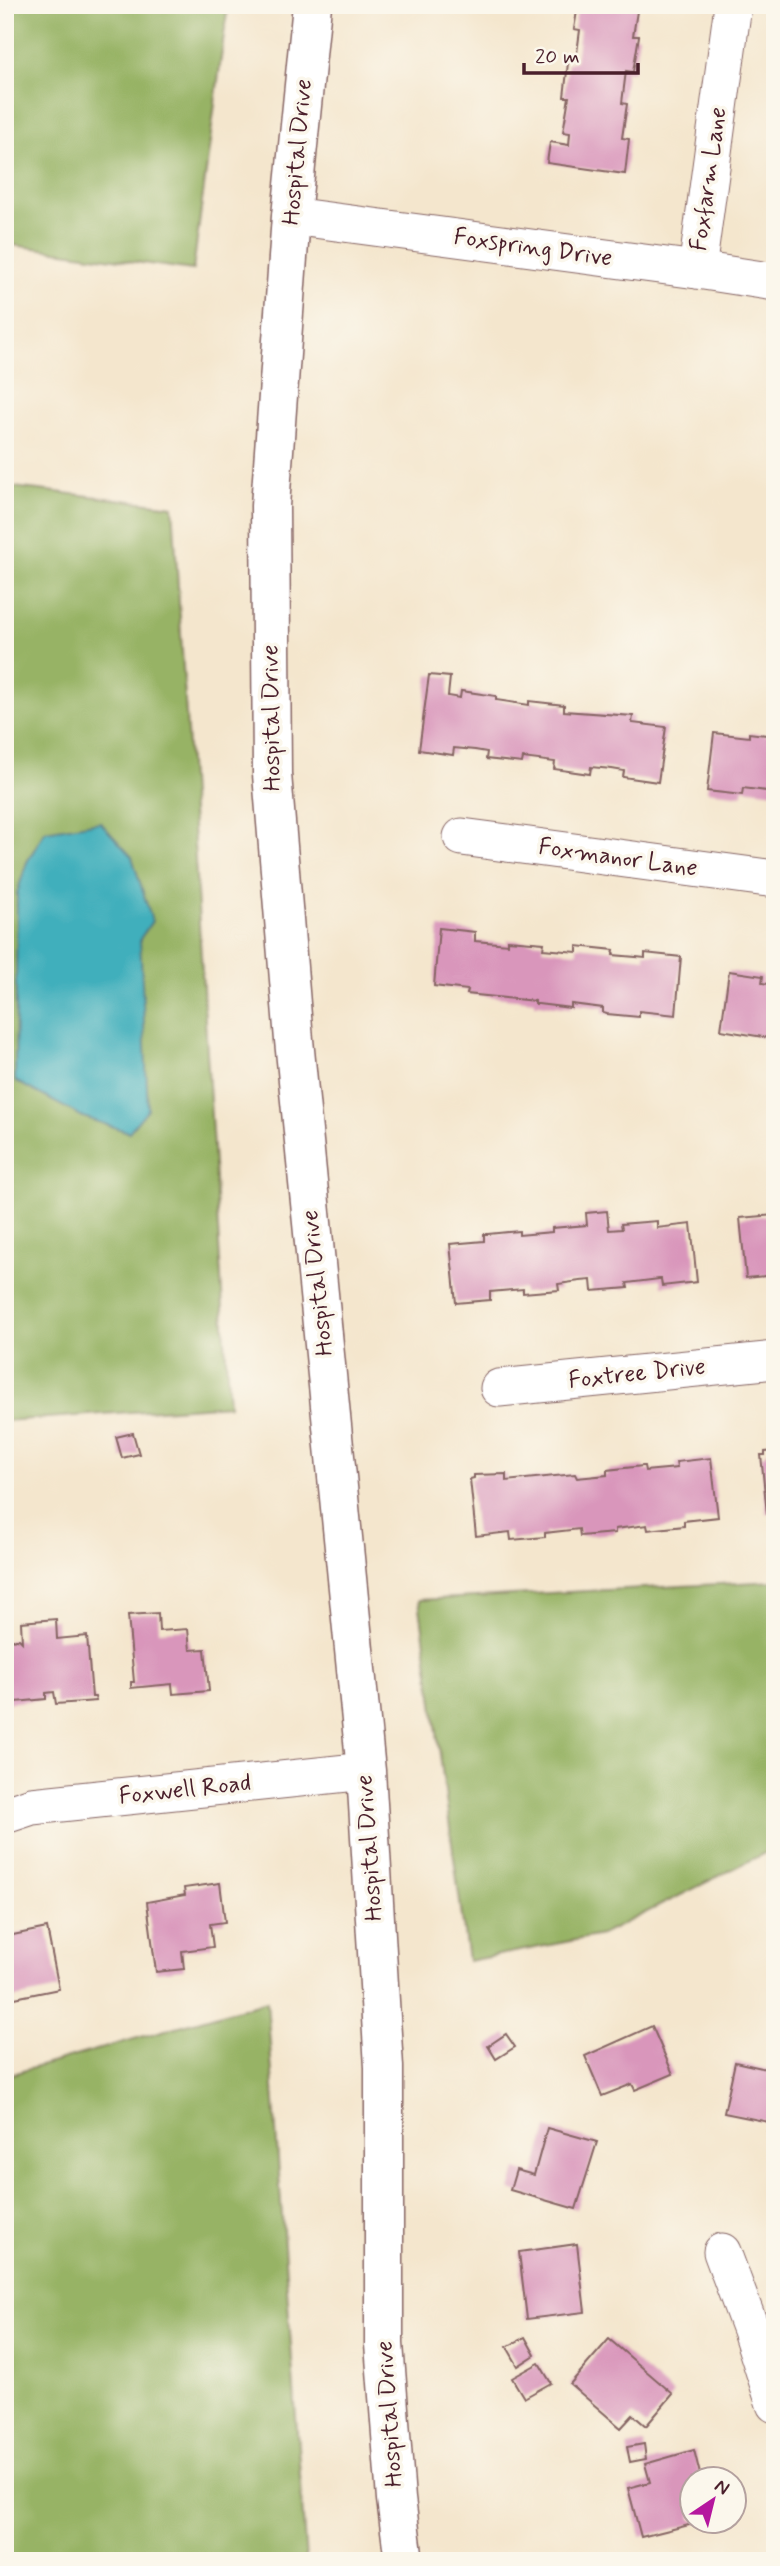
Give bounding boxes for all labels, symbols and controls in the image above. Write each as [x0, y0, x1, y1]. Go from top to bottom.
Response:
scale bar [524, 32, 638, 76]
text: 20 m [535, 43, 580, 71]
street label: Hospital Drive [276, 77, 320, 227]
street label: Foxfarm Lane [684, 105, 734, 253]
street label: Foxspring Drive [452, 222, 614, 274]
street label: Hospital Drive [255, 644, 289, 792]
street label: Foxmanor Lane [537, 832, 699, 884]
street label: Hospital Drive [295, 1208, 341, 1358]
street label: Foxtree Drive [567, 1351, 707, 1397]
street label: Foxwell Road [117, 1768, 253, 1812]
street label: Hospital Drive [349, 1774, 391, 1922]
street label: Hospital Drive [369, 2340, 411, 2488]
north arrow [678, 2464, 748, 2534]
text: N [710, 2473, 734, 2501]

